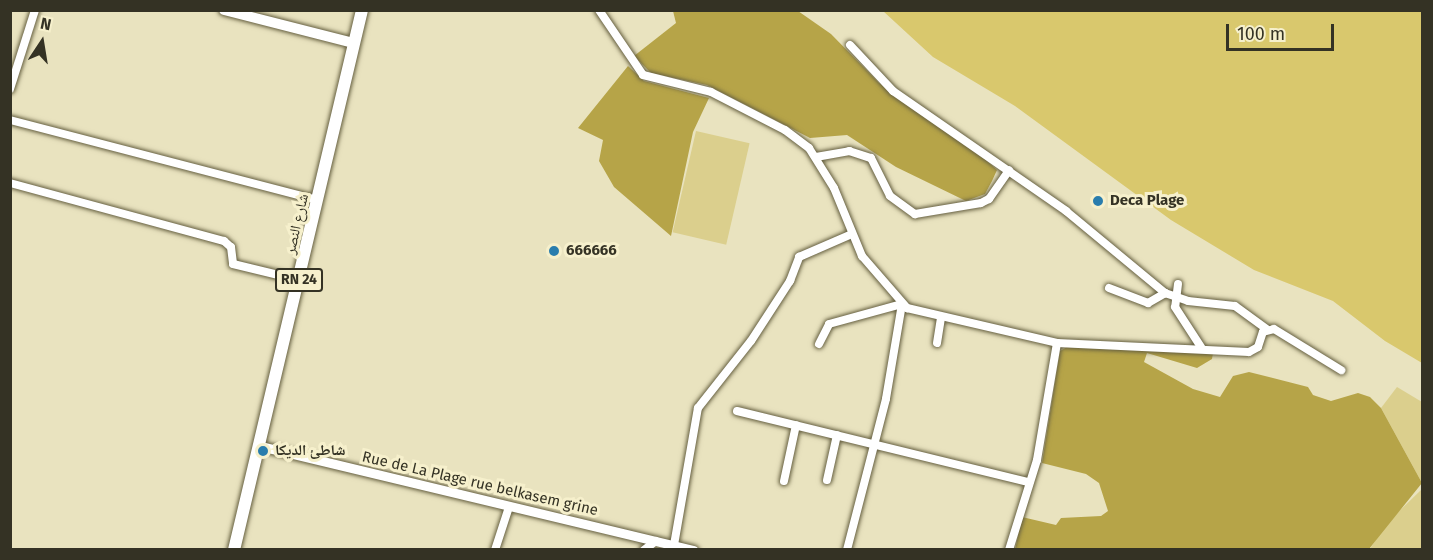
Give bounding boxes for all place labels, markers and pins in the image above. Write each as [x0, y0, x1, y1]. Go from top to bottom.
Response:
place label: Deca Plage [1110, 192, 1184, 210]
marker: Deca Plage [1091, 194, 1105, 208]
place label: 666666 [566, 242, 617, 260]
marker: 666666 [547, 244, 561, 258]
place label: شاطئ الديكا [275, 442, 345, 460]
marker: شاطئ الديكا [256, 444, 270, 458]

